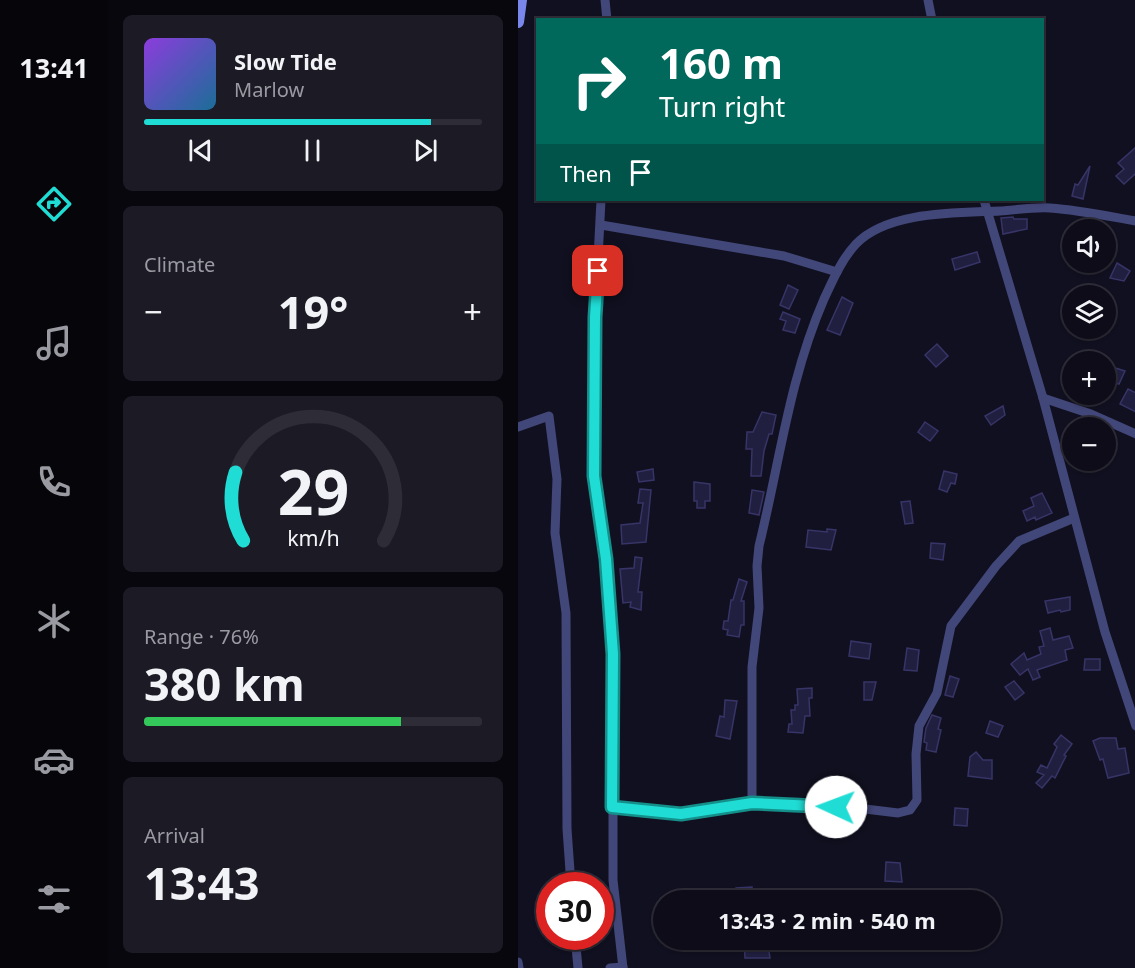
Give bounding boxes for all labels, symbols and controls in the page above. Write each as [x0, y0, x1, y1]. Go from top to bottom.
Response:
text: 160 m [659, 34, 783, 91]
icon: right [560, 42, 638, 120]
text: Slow Tide [234, 46, 337, 76]
text: 13:41 [19, 49, 89, 86]
text: Marlow [234, 76, 304, 103]
text: Turn right [659, 88, 785, 125]
icon: previous [184, 134, 217, 167]
icon: pause [296, 134, 329, 167]
icon: next [409, 134, 442, 167]
icon: arrive [624, 156, 657, 189]
text: Then [560, 158, 612, 188]
icon: directions [33, 183, 75, 225]
map controls [1062, 219, 1116, 471]
button: sound [1062, 219, 1116, 273]
pin [572, 245, 623, 296]
text: Climate [144, 251, 215, 278]
icon: arrive [581, 254, 614, 287]
text: 19° [278, 281, 348, 342]
button: layers [1062, 285, 1116, 339]
text: − [144, 289, 163, 334]
text: + [463, 289, 482, 334]
icon: music [33, 322, 75, 364]
button: + [1062, 351, 1116, 405]
button: − [1062, 417, 1116, 471]
text: 29 [277, 448, 349, 533]
icon: phone [33, 461, 75, 503]
text: km/h [287, 523, 339, 552]
icon: climate [33, 600, 75, 642]
text: Range · 76% [144, 623, 259, 650]
text: 380 km [144, 653, 305, 714]
icon: car [33, 739, 75, 781]
position arrow [804, 775, 868, 839]
text: Arrival [144, 822, 205, 849]
text: 13:43 [144, 852, 260, 913]
speed limit sign: 30 [536, 872, 614, 950]
icon: filters [33, 878, 75, 920]
text: 13:43 · 2 min · 540 m [718, 905, 936, 935]

